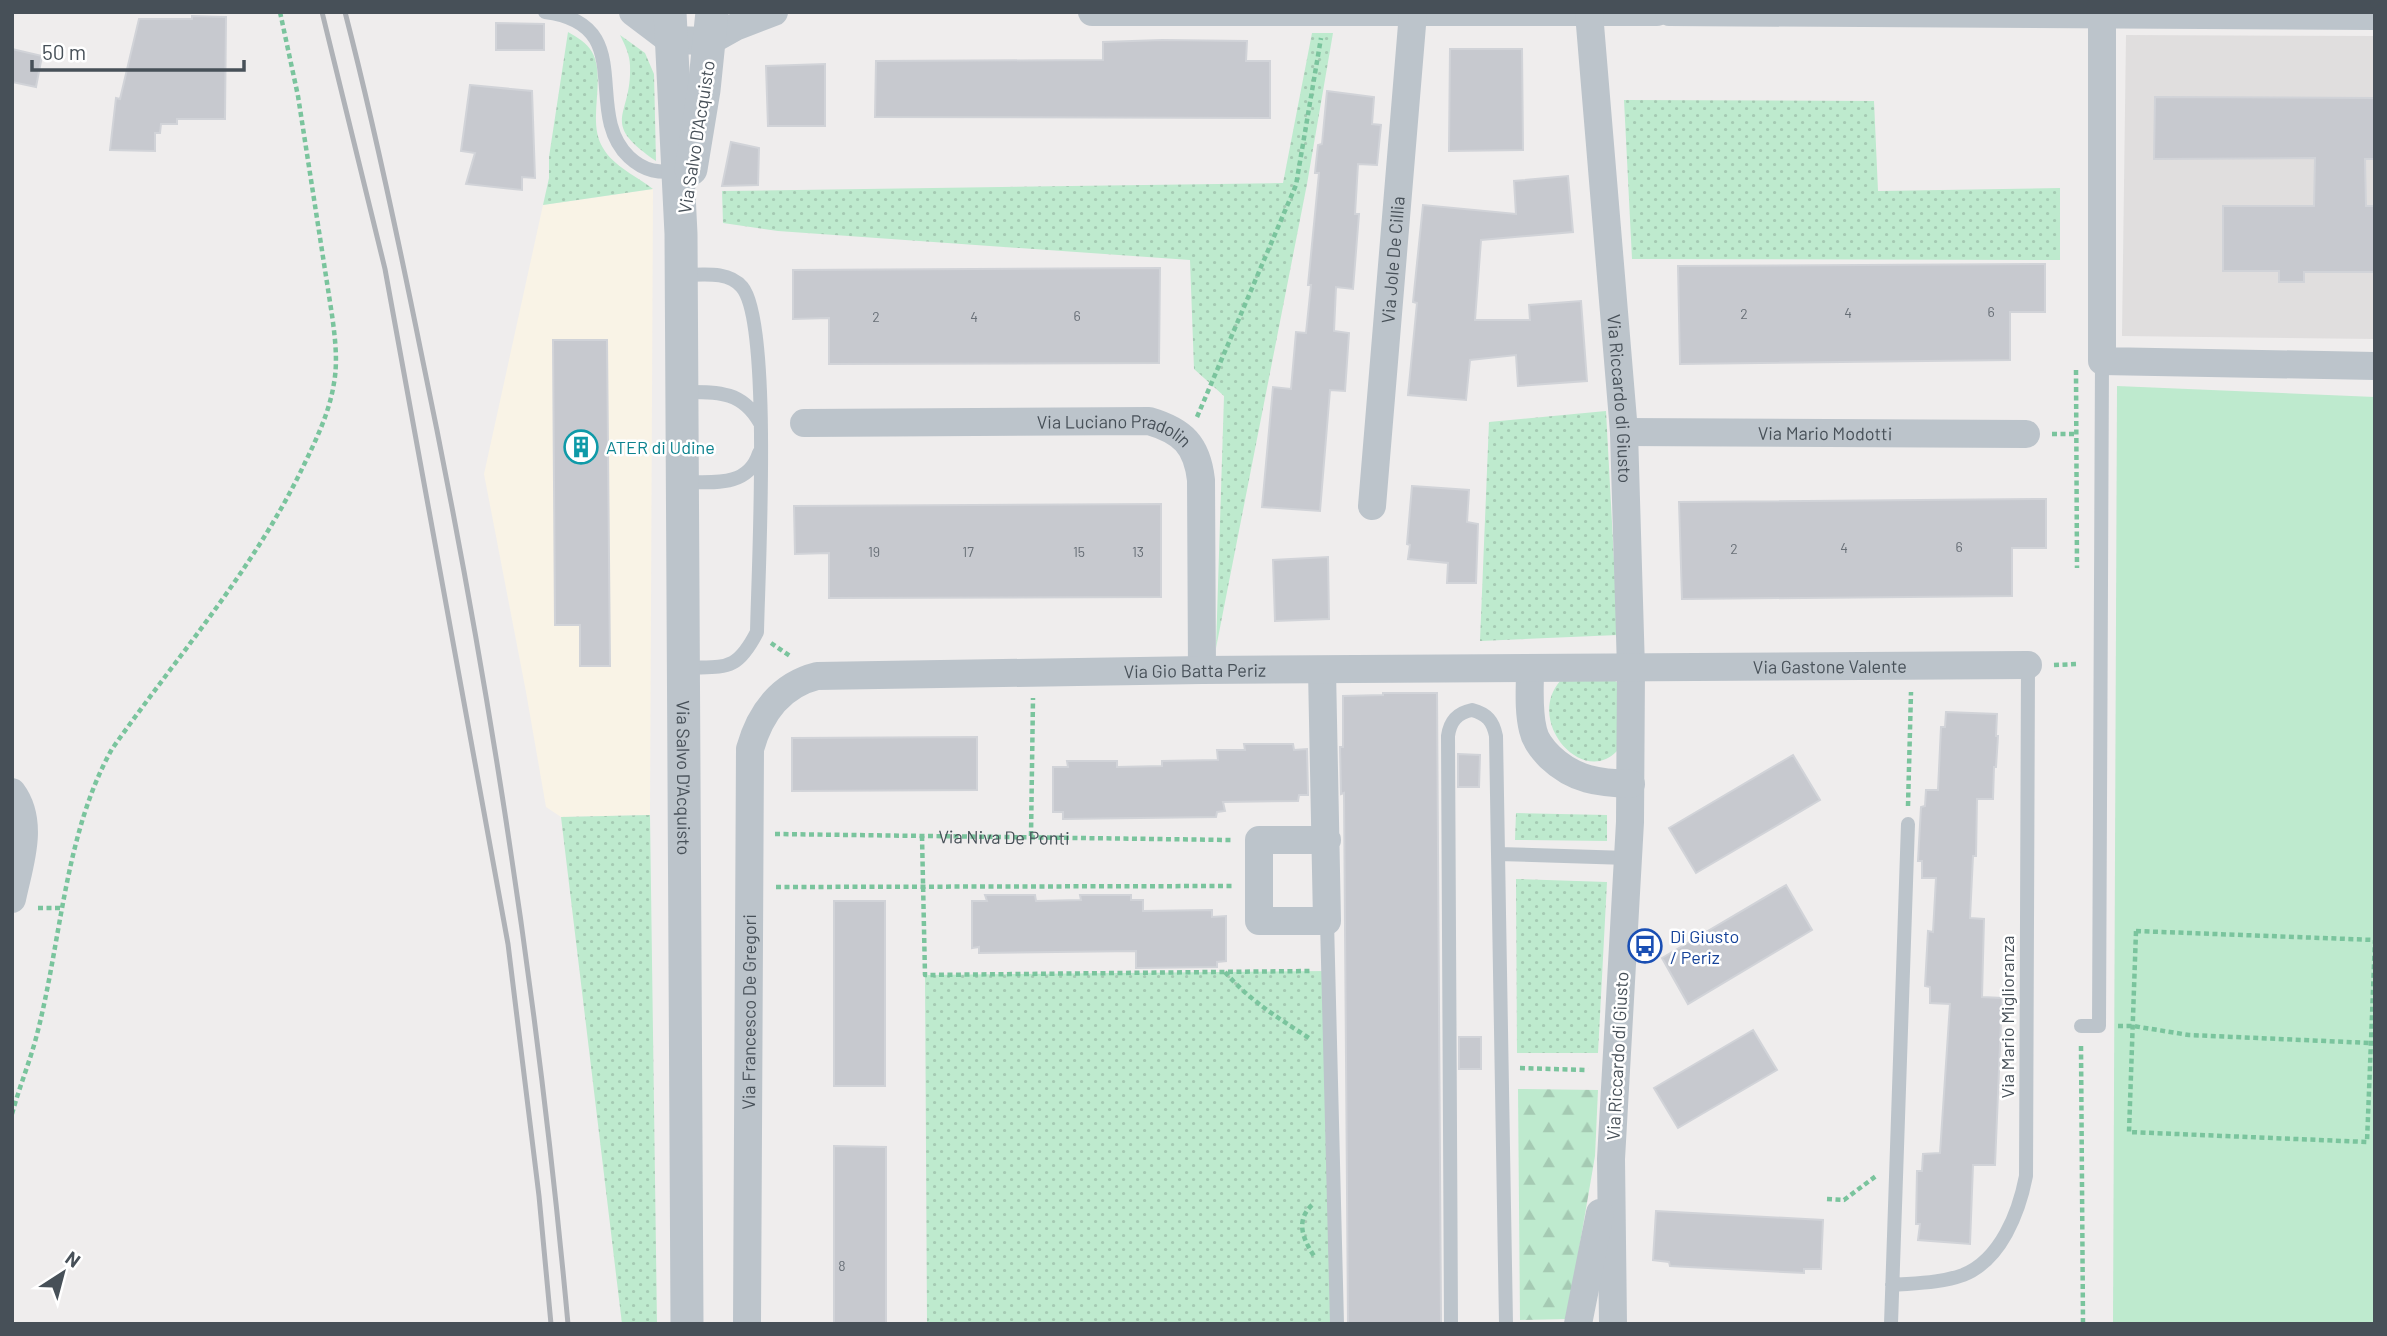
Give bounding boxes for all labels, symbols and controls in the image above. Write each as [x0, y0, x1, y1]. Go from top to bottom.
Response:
scale bar [32, 28, 243, 72]
text: 50 m [42, 39, 86, 64]
street label: Via Salvo D'Acquisto [673, 59, 719, 215]
street label: Via Jole De Cillia [1376, 195, 1409, 324]
house number: 6 [1987, 303, 1995, 320]
house number: 4 [1844, 304, 1852, 321]
house number: 2 [1740, 305, 1748, 322]
house number: 6 [1073, 307, 1081, 324]
house number: 2 [872, 308, 880, 325]
house number: 4 [970, 308, 978, 325]
street label: Via Riccardo di Giusto [1603, 313, 1637, 484]
street label: Via Luciano Pradolin [1037, 410, 1197, 451]
street label: Via Mario Modotti [1758, 422, 1892, 444]
building icon: ATER di Udine [562, 428, 600, 466]
place label: ATER di Udine [606, 436, 715, 458]
house number: 6 [1955, 538, 1963, 555]
house number: 4 [1840, 539, 1848, 556]
house number: 2 [1730, 540, 1738, 557]
house number: 19 [868, 543, 880, 560]
house number: 17 [962, 543, 974, 560]
house number: 15 [1073, 543, 1085, 560]
house number: 13 [1132, 543, 1144, 560]
street label: Via Gastone Valente [1753, 655, 1907, 678]
street label: Via Gio Batta Periz [1123, 659, 1266, 682]
street label: Via Salvo D'Acquisto [673, 700, 695, 855]
street label: Via Niva De Ponti [938, 825, 1070, 849]
street label: Via Francesco De Gregori [737, 914, 760, 1110]
place label: Di Giusto / Periz [1670, 925, 1739, 968]
bus stop icon: Di Giusto / Periz [1626, 927, 1664, 965]
street label: Via Mario Miglioranza [1996, 936, 2018, 1098]
street label: Via Riccardo di Giusto [1602, 971, 1632, 1141]
north arrow [28, 1238, 98, 1308]
text: N [61, 1246, 85, 1272]
house number: 8 [838, 1257, 846, 1274]

